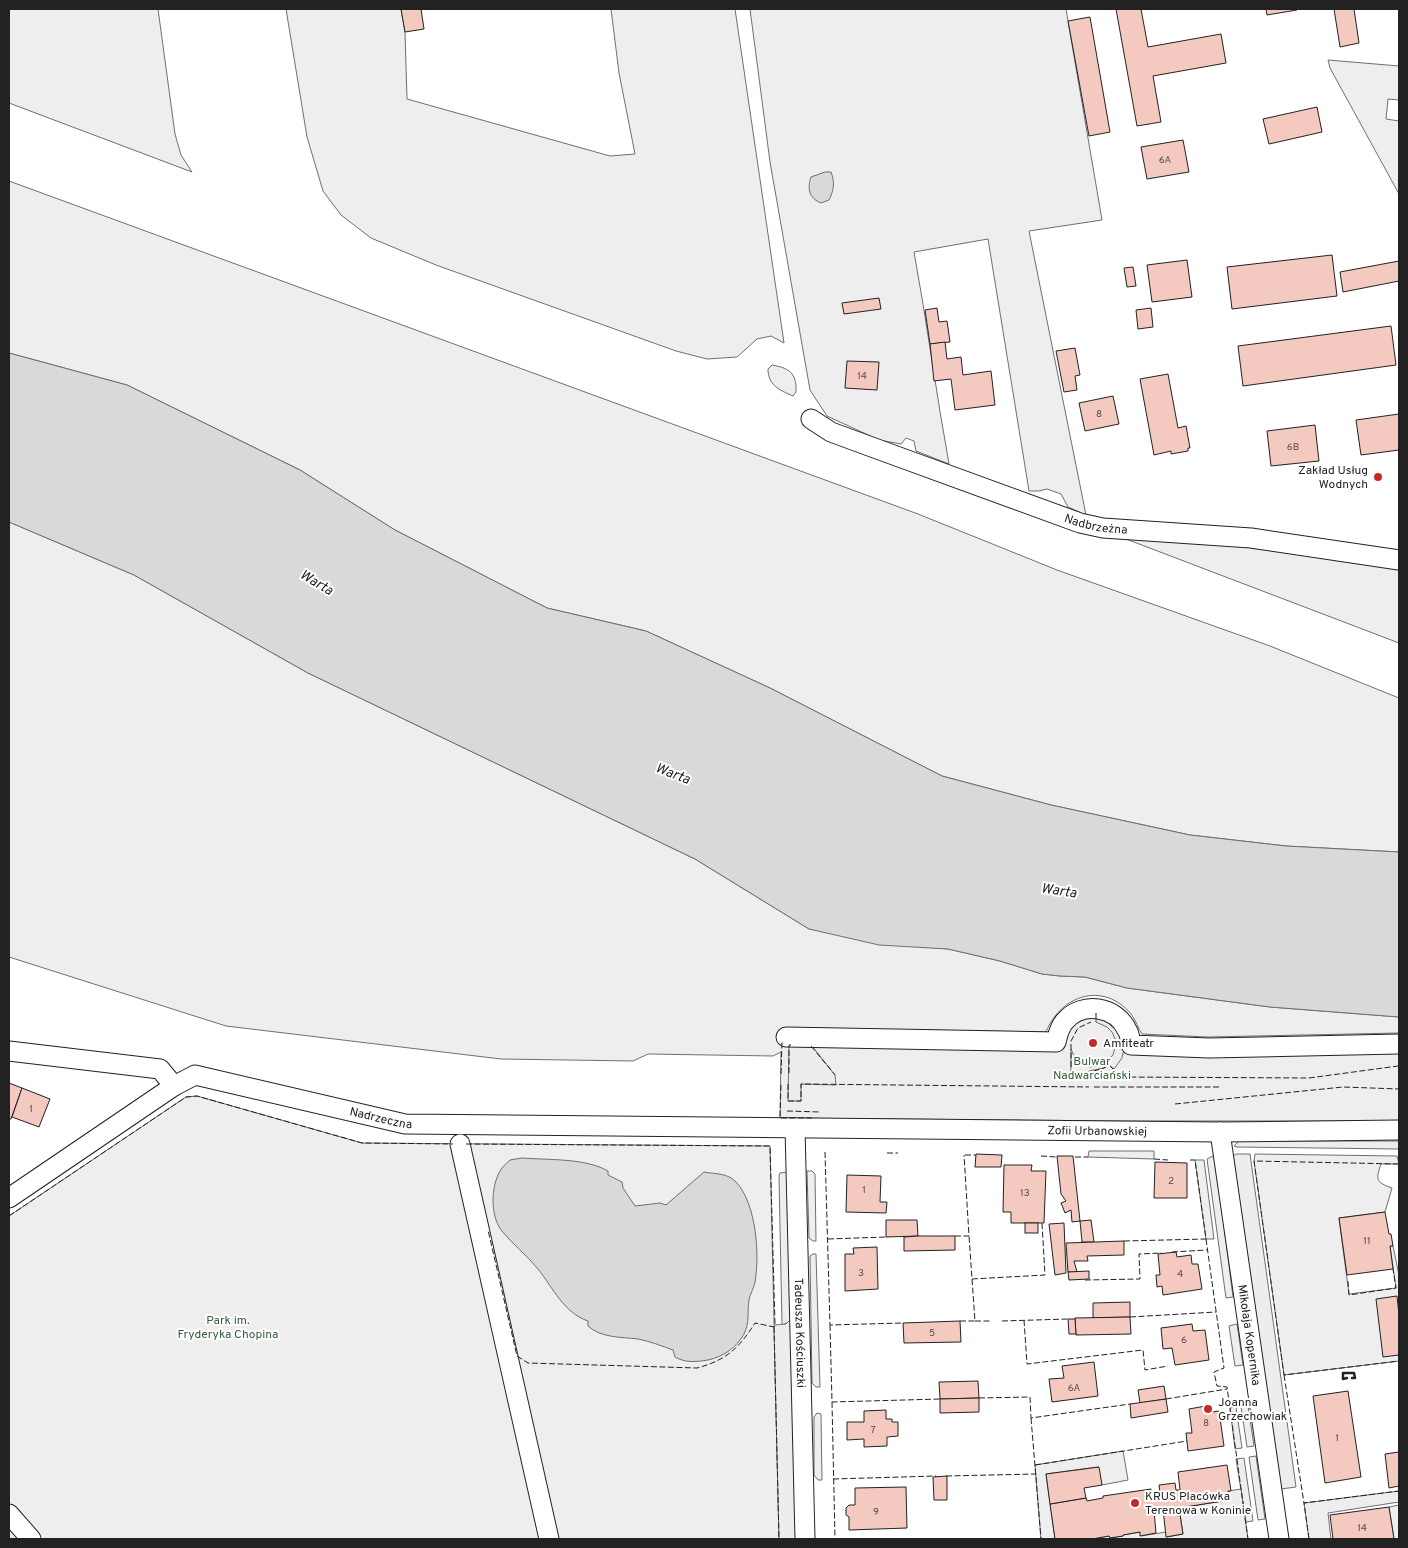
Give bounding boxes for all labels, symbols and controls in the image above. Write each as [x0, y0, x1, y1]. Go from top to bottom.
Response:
house number: 6A [1159, 154, 1171, 167]
house number: 14 [857, 370, 867, 383]
house number: 8 [1096, 408, 1102, 421]
house number: 6B [1287, 441, 1299, 454]
place label: Zakład Usług Wodnych [1298, 463, 1368, 493]
marker: Zakład Usług Wodnych [1372, 471, 1384, 483]
street label: Nadbrzeżna [1062, 511, 1128, 539]
water label: Warta [296, 567, 337, 600]
water label: Warta [653, 760, 693, 789]
water label: Warta [1040, 880, 1079, 903]
place label: Amfiteatr [1103, 1036, 1154, 1052]
marker: Amfiteatr [1087, 1037, 1099, 1049]
park label: Bulwar Nadwarciański [1053, 1054, 1131, 1084]
house number: 1 [29, 1103, 33, 1116]
street label: Nadrzeczna [348, 1104, 412, 1133]
street label: Zofii Urbanowskiej [1047, 1123, 1147, 1140]
house number: 2 [1168, 1175, 1174, 1188]
house number: 1 [862, 1184, 866, 1197]
house number: 13 [1020, 1187, 1030, 1200]
house number: 11 [1363, 1235, 1371, 1248]
house number: 3 [858, 1267, 864, 1280]
house number: 4 [1177, 1268, 1183, 1281]
street label: Tadeusza Kościuszki [790, 1278, 808, 1388]
street label: Mikołaja Kopernika [1233, 1283, 1264, 1387]
park label: Park im. Fryderyka Chopina [178, 1313, 278, 1343]
house number: 5 [929, 1327, 935, 1340]
house number: 6 [1181, 1334, 1187, 1347]
house number: 6A [1068, 1382, 1080, 1395]
place label: Joanna Grzechowiak [1218, 1395, 1287, 1425]
marker: Joanna Grzechowiak [1202, 1403, 1214, 1415]
house number: 8 [1203, 1417, 1209, 1430]
house number: 7 [870, 1424, 876, 1437]
house number: 1 [1335, 1432, 1339, 1445]
place label: KRUS Placówka Terenowa w Koninie [1145, 1489, 1251, 1519]
marker: KRUS Placówka Terenowa w Koninie [1129, 1497, 1141, 1509]
house number: 9 [873, 1506, 879, 1519]
house number: 14 [1357, 1522, 1367, 1535]

